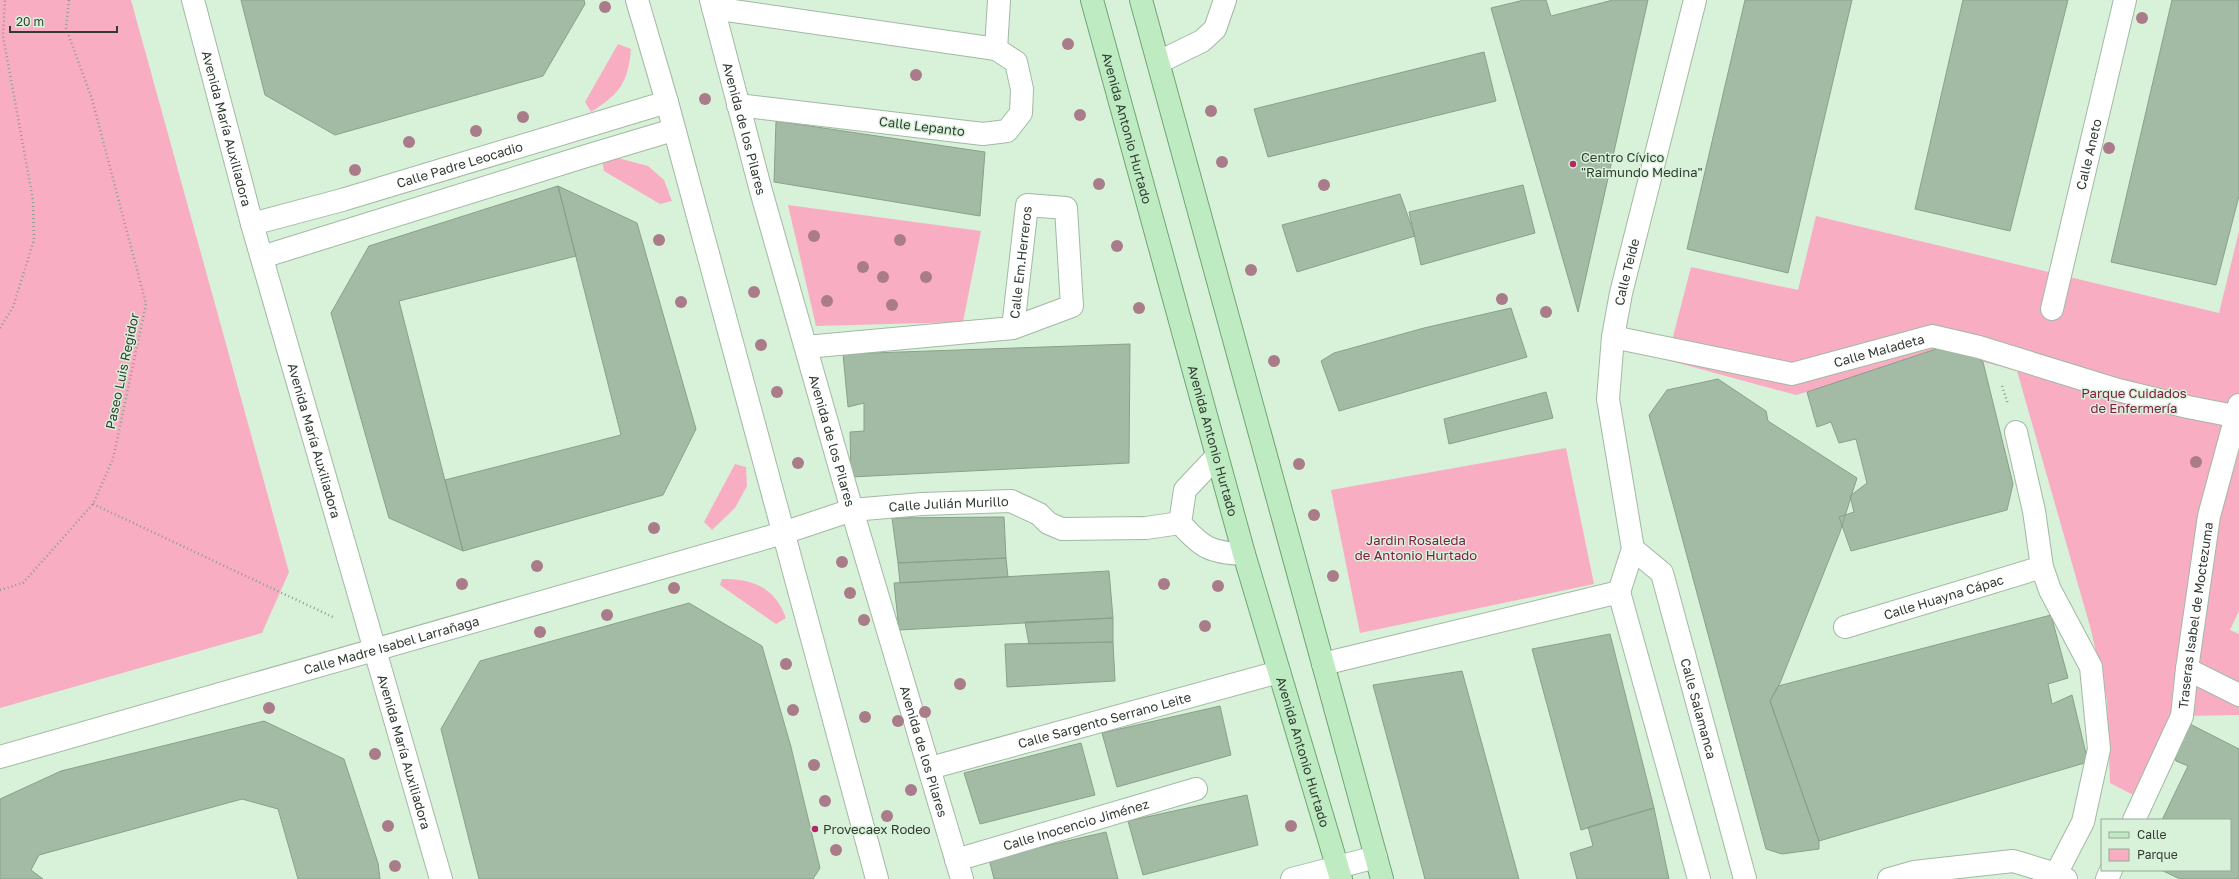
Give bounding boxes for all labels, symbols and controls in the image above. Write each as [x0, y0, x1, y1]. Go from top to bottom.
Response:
scale bar [10, 8, 117, 34]
text: 20 m [16, 14, 44, 29]
street label: Avenida María Auxiliadora [199, 49, 255, 208]
street label: Avenida Antonio Hurtado [1099, 51, 1156, 206]
street label: Avenida de los Pilares [720, 61, 770, 197]
street label: Calle Lepanto [878, 113, 966, 139]
street label: Calle Aneto [2072, 117, 2105, 191]
street label: Calle Padre Leocadio [395, 138, 525, 191]
place label: Centro Cívico "Raimundo Medina" [1581, 149, 1703, 180]
marker: Centro Cívico "Raimundo Medina" [1568, 159, 1578, 169]
street label: Calle Em.Herreros [1006, 205, 1035, 319]
street label: Calle Teide [1611, 237, 1642, 307]
street label: Paseo Luis Regidor [102, 311, 142, 431]
street label: Calle Maladeta [1832, 330, 1926, 370]
street label: Avenida María Auxiliadora [285, 361, 344, 520]
street label: Avenida Antonio Hurtado [1185, 363, 1241, 518]
street label: Avenida de los Pilares [806, 373, 859, 508]
park label: Parque Cuidados de Enfermería [2081, 385, 2187, 416]
street label: Calle Julián Murillo [888, 493, 1009, 515]
street label: Traseras Isabel de Moctezuma [2175, 521, 2216, 710]
park label: Jardin Rosaleda de Antonio Hurtado [1355, 532, 1477, 563]
street label: Calle Huayna Cápac [1882, 571, 2005, 623]
street label: Calle Madre Isabel Larrañaga [302, 612, 481, 678]
street label: Calle Salamanca [1677, 656, 1720, 761]
street label: Avenida María Auxiliadora [374, 673, 434, 831]
street label: Avenida Antonio Hurtado [1273, 675, 1333, 829]
street label: Avenida de los Pilares [897, 684, 951, 819]
street label: Calle Sargento Serrano Leite [1016, 689, 1193, 751]
street label: Calle Inocencio Jiménez [1001, 795, 1151, 854]
legend [2101, 819, 2231, 871]
place label: Provecaex Rodeo [823, 821, 931, 837]
marker: Provecaex Rodeo [810, 824, 820, 834]
text: Calle [2137, 827, 2167, 842]
text: Parque [2137, 847, 2178, 862]

